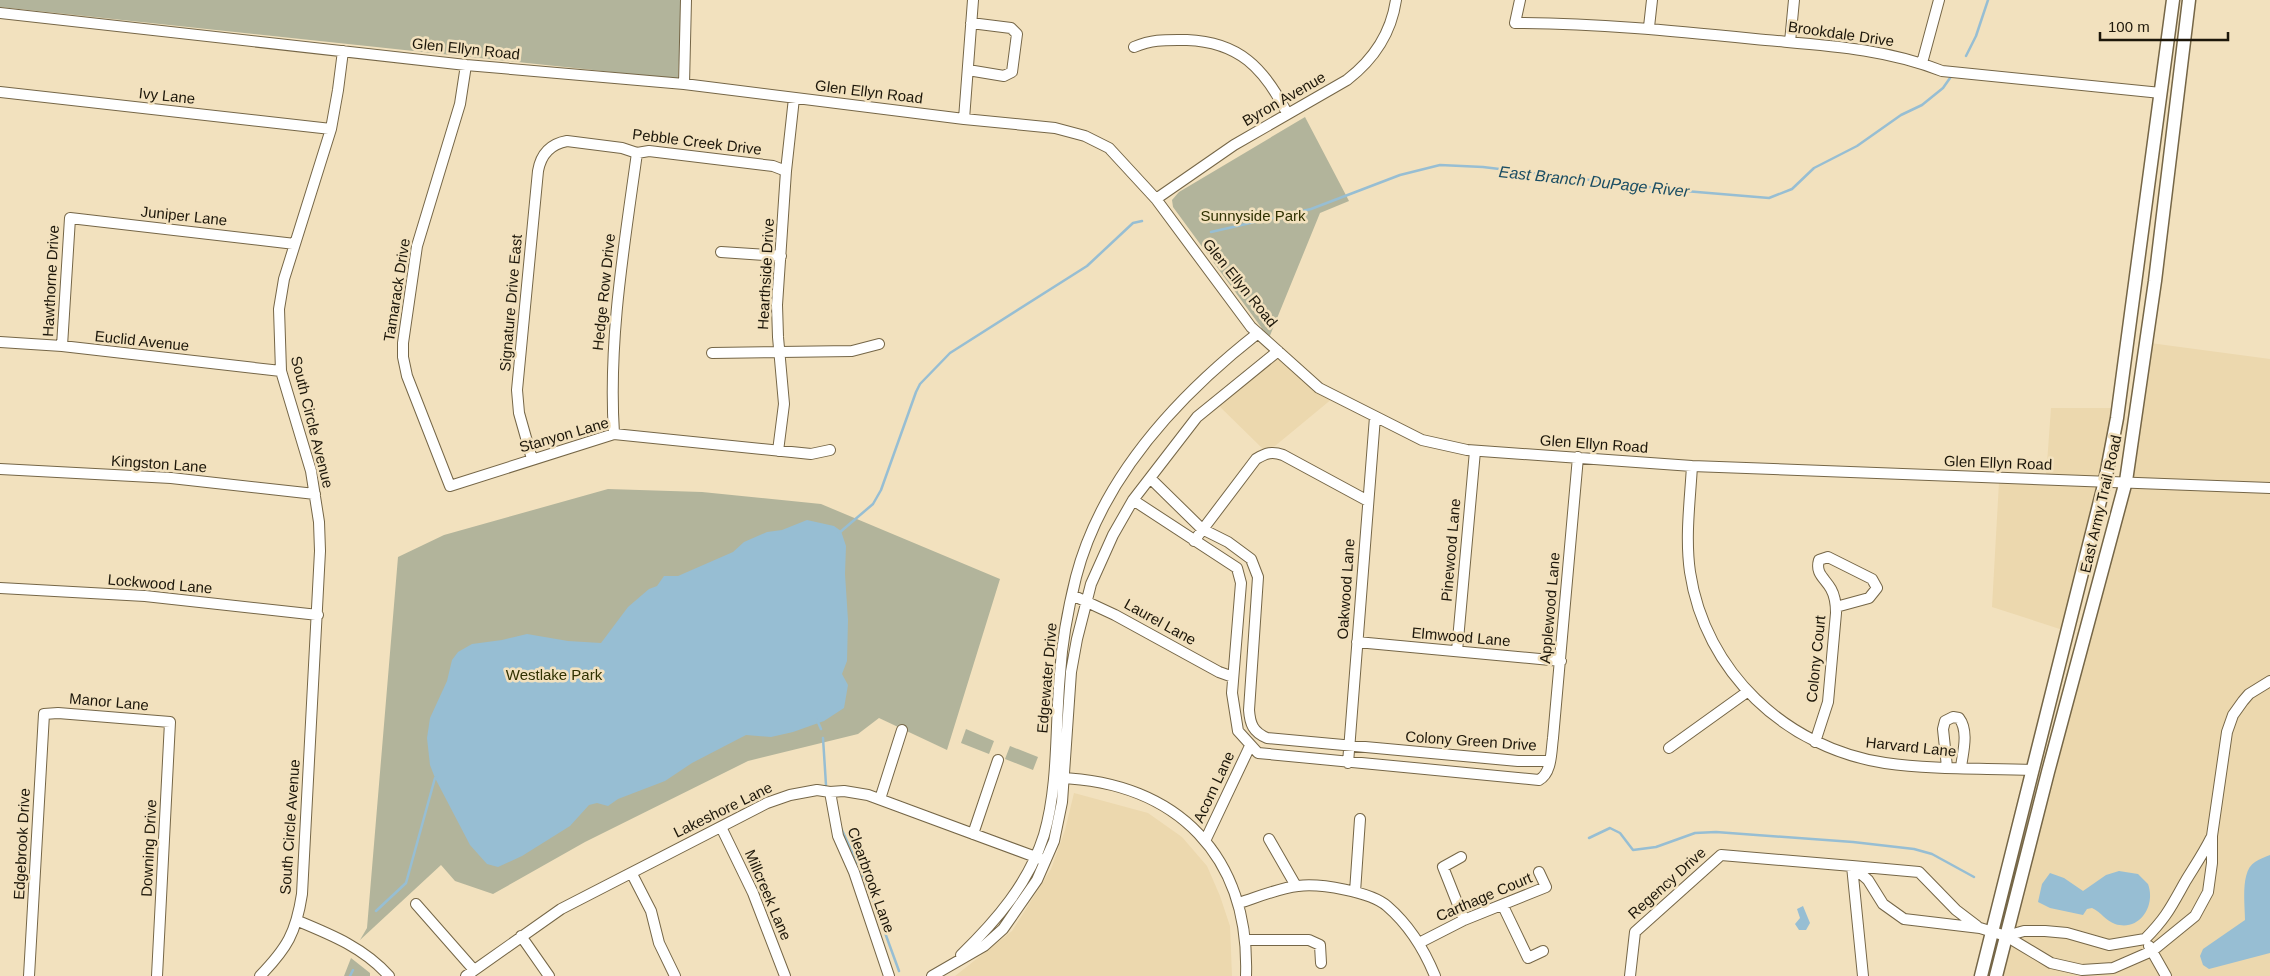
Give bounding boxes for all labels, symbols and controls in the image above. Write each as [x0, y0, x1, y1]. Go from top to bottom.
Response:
scale bar [2100, 10, 2228, 42]
street label: Brookdale Drive [1787, 18, 1895, 49]
text: 100 m [2108, 18, 2150, 35]
street label: Glen Ellyn Road [411, 34, 521, 63]
street label: Byron Avenue [1239, 68, 1328, 129]
street label: Glen Ellyn Road [814, 76, 924, 107]
street label: Ivy Lane [138, 84, 196, 107]
street label: Pebble Creek Drive [631, 125, 763, 158]
water label: East Branch DuPage River [1498, 163, 1691, 200]
street label: Juniper Lane [140, 203, 228, 228]
park label: Sunnyside Park [1200, 207, 1306, 224]
street label: Hearthside Drive [754, 218, 777, 330]
street label: Hawthorne Drive [39, 225, 62, 337]
street label: Signature Drive East [496, 233, 525, 372]
street label: Hedge Row Drive [589, 233, 618, 351]
street label: Glen Ellyn Road [1200, 235, 1281, 330]
street label: Tamarack Drive [380, 237, 413, 343]
street label: Euclid Avenue [94, 327, 190, 354]
street label: South Circle Avenue [288, 354, 337, 490]
street label: Stanyon Lane [517, 414, 611, 455]
street label: Glen Ellyn Road [1539, 431, 1649, 456]
street label: East Army Trail Road [2076, 433, 2125, 574]
street label: Kingston Lane [111, 452, 207, 475]
street label: Glen Ellyn Road [1944, 452, 2052, 473]
street label: Pinewood Lane [1438, 498, 1463, 602]
street label: Oakwood Lane [1334, 538, 1357, 640]
street label: Applewood Lane [1536, 552, 1563, 664]
street label: Lockwood Lane [107, 570, 213, 597]
street label: Laurel Lane [1121, 595, 1199, 648]
street label: Colony Court [1802, 614, 1829, 703]
street label: Edgewater Drive [1033, 622, 1060, 734]
street label: Elmwood Lane [1411, 624, 1511, 649]
park label: Westlake Park [506, 666, 603, 683]
street label: Manor Lane [68, 690, 150, 713]
street label: Colony Green Drive [1405, 727, 1537, 754]
street label: Harvard Lane [1865, 733, 1957, 760]
street label: Acorn Lane [1190, 748, 1237, 825]
street label: South Circle Avenue [276, 759, 303, 895]
street label: Lakeshore Lane [671, 778, 775, 841]
street label: Edgebrook Drive [10, 788, 33, 900]
street label: Downing Drive [137, 799, 160, 897]
street label: Clearbrook Lane [845, 825, 898, 935]
street label: Regency Drive [1624, 843, 1709, 922]
street label: Millcreek Lane [742, 847, 795, 943]
street label: Carthage Court [1433, 868, 1535, 924]

